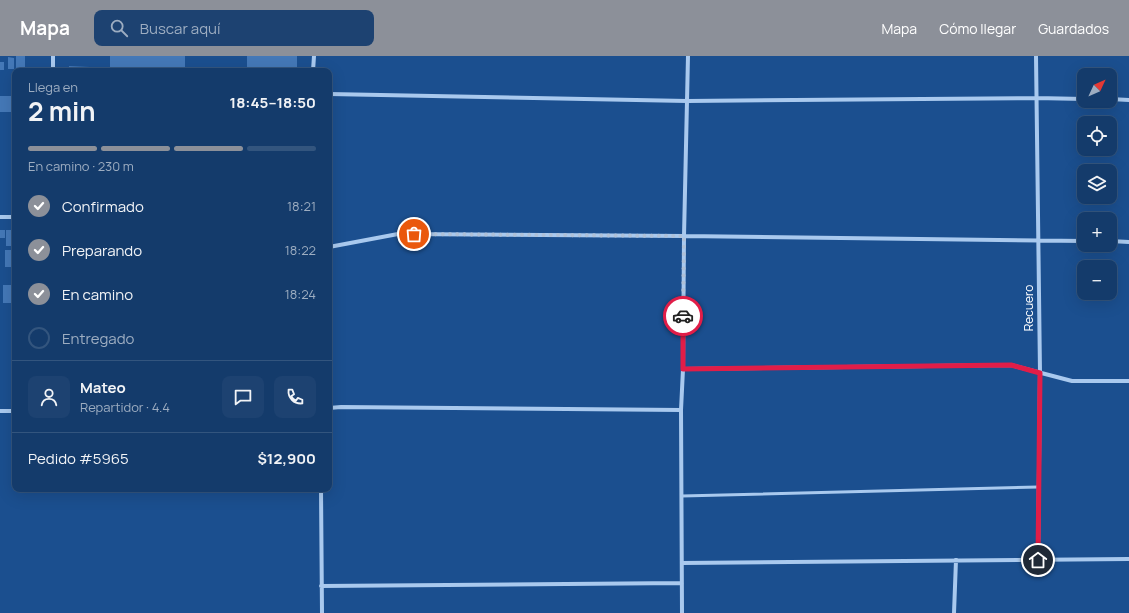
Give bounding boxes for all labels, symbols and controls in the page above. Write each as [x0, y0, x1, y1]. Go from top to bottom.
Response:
search box [94, 10, 374, 46]
text: Mapa [20, 15, 70, 41]
icon: search [108, 17, 130, 39]
text: Buscar aquí [140, 18, 220, 39]
text: Mapa [882, 19, 917, 38]
text: Cómo llegar [939, 19, 1016, 38]
text: Guardados [1038, 19, 1109, 38]
north arrow [1077, 68, 1117, 108]
map controls [1077, 68, 1117, 300]
text: Llega en [28, 78, 78, 96]
text: 18:45–18:50 [230, 92, 316, 113]
text: 2 min [28, 93, 96, 129]
button: locate [1077, 116, 1117, 156]
text: En camino · 230 m [28, 157, 134, 175]
button: layers [1077, 164, 1117, 204]
icon: check [28, 195, 50, 217]
text: Confirmado [62, 196, 144, 217]
text: 18:21 [287, 197, 316, 215]
button: + [1077, 212, 1117, 252]
pin [397, 217, 431, 251]
icon: bag [403, 223, 425, 245]
icon: check [28, 239, 50, 261]
text: Preparando [62, 240, 142, 261]
text: 18:22 [285, 241, 316, 259]
button: − [1077, 260, 1117, 300]
icon: check [28, 283, 50, 305]
text: En camino [62, 284, 133, 305]
text: 18:24 [285, 285, 316, 303]
street label: Recuero [1020, 285, 1037, 331]
courier [663, 296, 703, 336]
icon: car [672, 305, 694, 327]
text: Entregado [62, 328, 134, 349]
button: person [28, 376, 70, 418]
button: chat [222, 376, 264, 418]
button: phone [274, 376, 316, 418]
text: Mateo [80, 377, 126, 398]
text: Repartidor · 4.4 [80, 398, 170, 416]
text: Pedido #5965 [28, 448, 129, 469]
text: $12,900 [257, 448, 316, 469]
pin [1021, 543, 1055, 577]
icon: home [1027, 549, 1049, 571]

